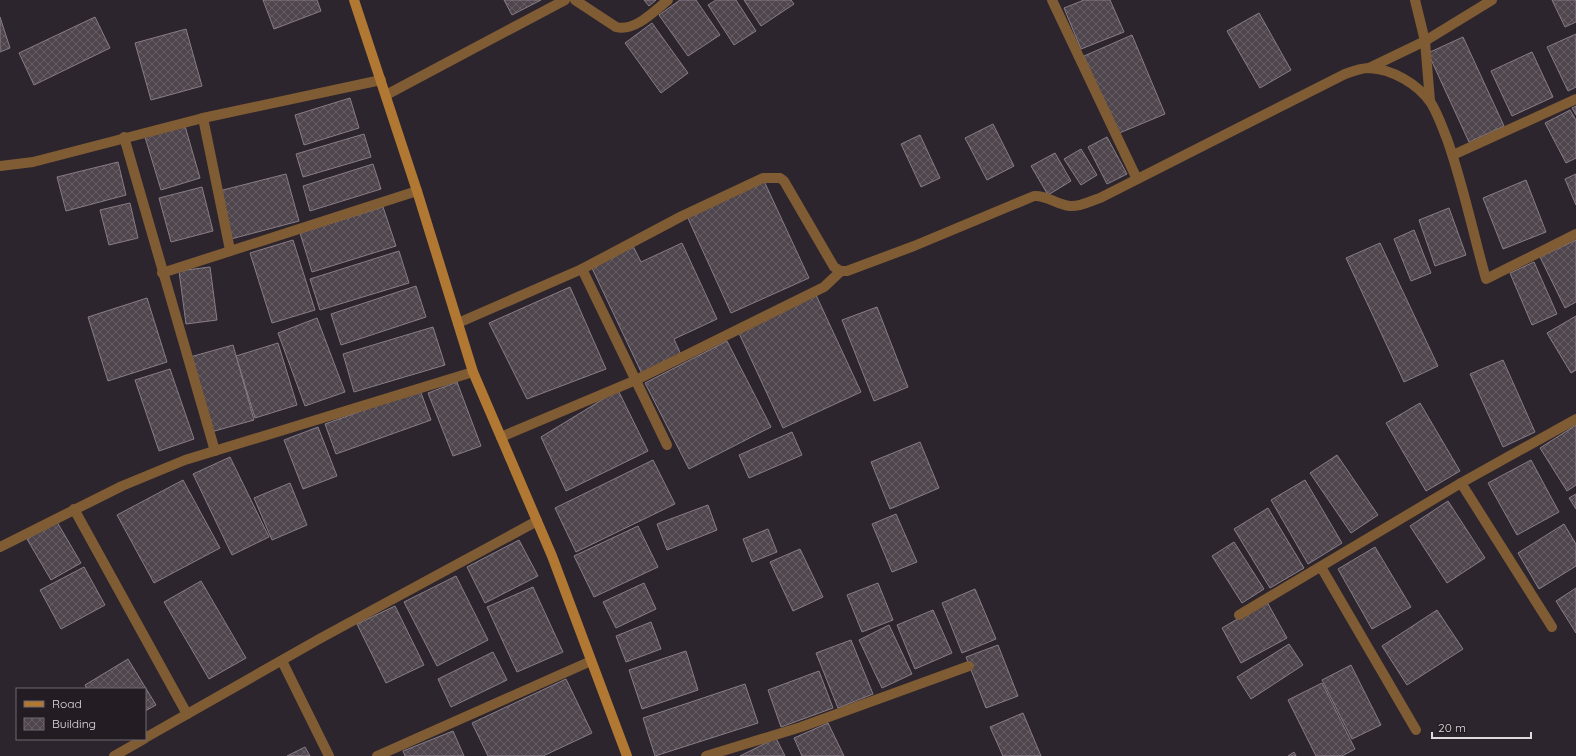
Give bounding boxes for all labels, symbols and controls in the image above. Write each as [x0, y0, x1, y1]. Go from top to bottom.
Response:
legend [16, 688, 146, 740]
text: Road [52, 696, 82, 711]
scale bar [1432, 714, 1531, 740]
text: Building [52, 716, 96, 731]
text: 20 m [1438, 720, 1466, 735]

